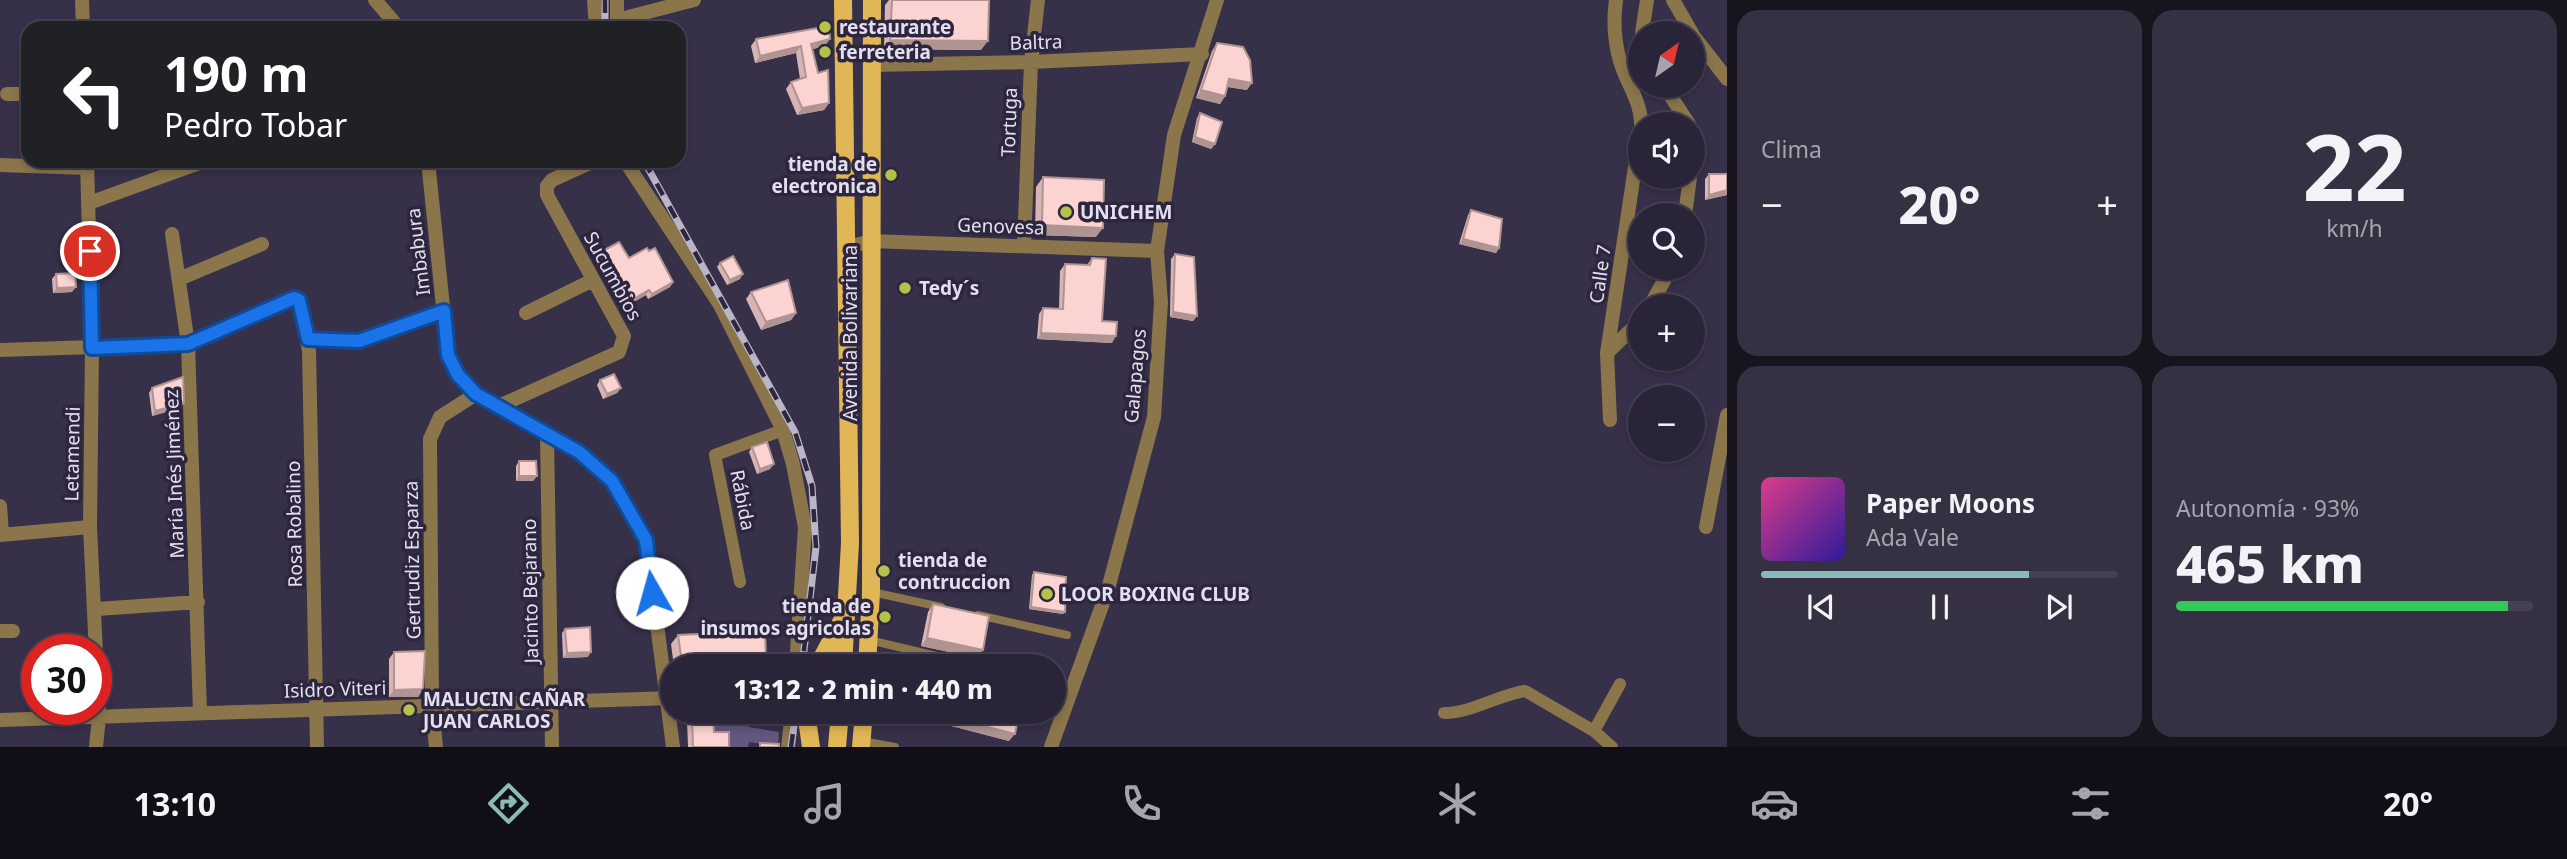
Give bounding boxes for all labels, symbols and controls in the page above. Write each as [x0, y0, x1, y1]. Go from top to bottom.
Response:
place label: restaurante [839, 14, 951, 40]
marker: restaurante [817, 19, 833, 35]
north arrow [1628, 21, 1704, 98]
map controls [1628, 21, 1705, 462]
street label: Baltra [1009, 28, 1063, 56]
place label: ferreteria [839, 39, 931, 65]
text: 190 m [164, 40, 309, 106]
marker: ferreteria [817, 44, 833, 60]
icon: left [49, 49, 140, 140]
street label: Tortuga [995, 87, 1023, 157]
text: Pedro Tobar [164, 103, 347, 146]
text: 22 [2302, 104, 2407, 228]
button: sound [1628, 112, 1705, 189]
text: Clima [1761, 133, 1822, 165]
place label: tienda de electronica [771, 151, 877, 199]
marker: tienda de electronica [883, 167, 899, 183]
text: 20° [1898, 168, 1981, 239]
text: − [1761, 178, 1783, 230]
text: + [2096, 178, 2118, 230]
place label: UNICHEM [1080, 199, 1173, 225]
button: search [1628, 203, 1705, 280]
marker: UNICHEM [1058, 204, 1074, 220]
street label: Imbabura [400, 207, 436, 297]
street label: Genovesa [957, 211, 1045, 241]
text: km/h [2326, 212, 2383, 244]
pin [60, 221, 120, 281]
street label: Sucumbios [578, 227, 648, 325]
icon: arrive [71, 232, 109, 270]
street label: Calle 7 [1583, 243, 1617, 305]
street label: Avenida Bolivariana [837, 245, 863, 421]
place label: Tedy´s [919, 275, 979, 301]
marker: Tedy´s [897, 280, 913, 296]
button: + [1628, 294, 1705, 371]
street label: Galapagos [1118, 328, 1152, 424]
button: − [1628, 385, 1705, 462]
street label: María Inés Jiménez [158, 389, 190, 559]
street label: Letamendi [58, 406, 86, 502]
street label: Rosa Robalino [280, 460, 308, 588]
street label: Rábida [724, 467, 762, 533]
street label: Gertrudiz Esparza [398, 480, 426, 640]
text: Paper Moons [1866, 485, 2035, 521]
text: Autonomía · 93% [2176, 492, 2359, 524]
street label: Jacinto Bejarano [516, 518, 544, 666]
text: Ada Vale [1866, 521, 1959, 553]
text: 465 km [2176, 527, 2364, 598]
place label: tienda de contruccion [898, 547, 1011, 595]
position arrow [615, 556, 689, 630]
marker: tienda de contruccion [876, 563, 892, 579]
place label: LOOR BOXING CLUB [1061, 581, 1250, 607]
marker: LOOR BOXING CLUB [1039, 586, 1055, 602]
icon: previous [1802, 588, 1840, 626]
icon: pause [1921, 588, 1959, 626]
icon: next [2040, 588, 2078, 626]
place label: tienda de insumos agricolas [700, 593, 871, 641]
marker: tienda de insumos agricolas [877, 609, 893, 625]
speed limit sign: 30 [21, 634, 112, 725]
text: 13:12 · 2 min · 440 m [733, 671, 993, 707]
street label: Isidro Viteri [283, 674, 387, 704]
place label: MALUCIN CAÑAR JUAN CARLOS [421, 686, 586, 734]
marker: MALUCIN CAÑAR JUAN CARLOS [401, 702, 417, 718]
icon: directions [484, 779, 533, 828]
icon: music [800, 779, 849, 828]
icon: phone [1117, 779, 1166, 828]
icon: climate [1433, 779, 1482, 828]
icon: car [1750, 779, 1799, 828]
icon: filters [2066, 779, 2115, 828]
text: 13:10 [134, 782, 216, 825]
text: 20° [2383, 782, 2433, 825]

